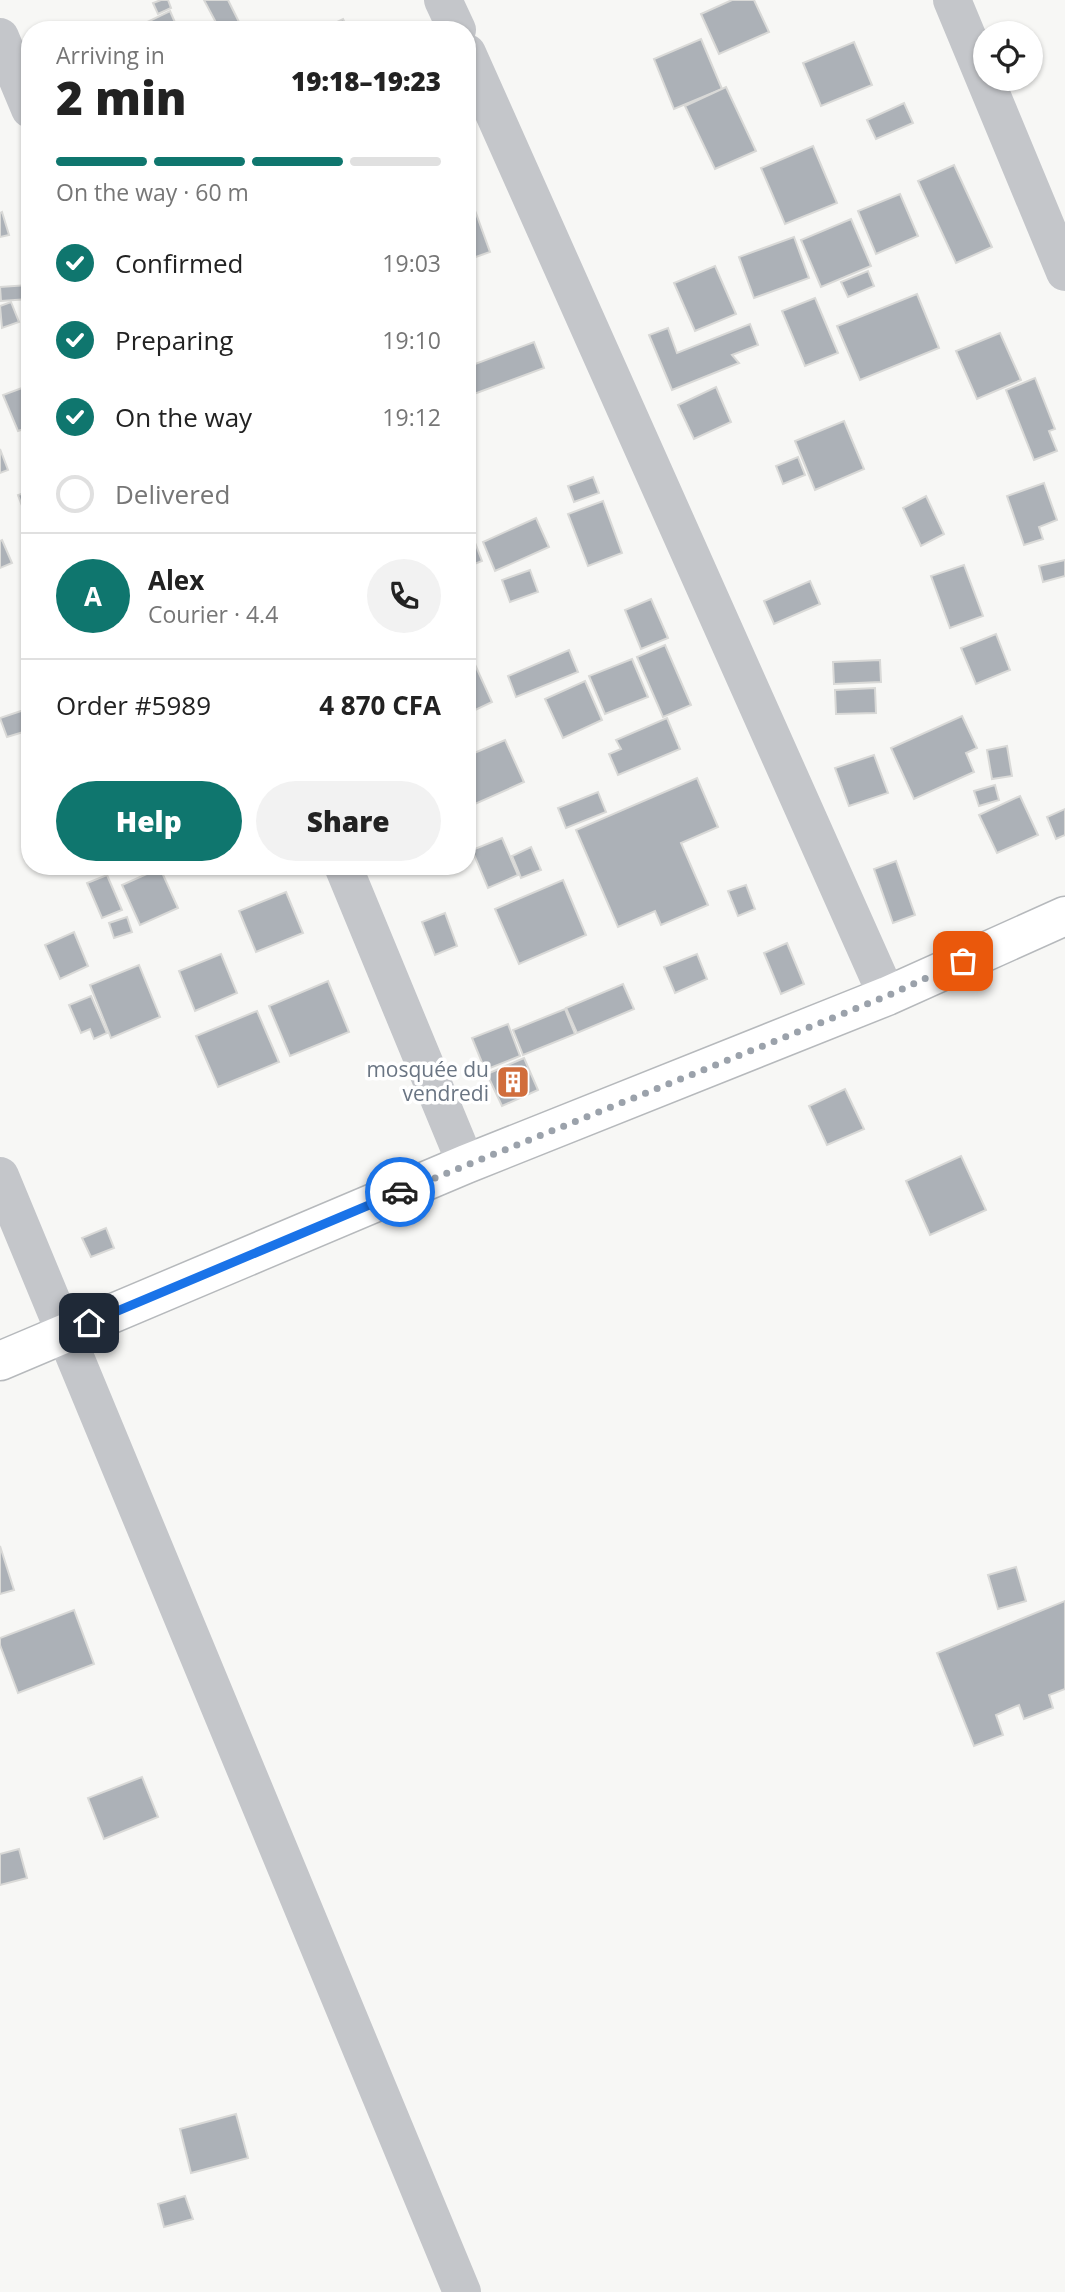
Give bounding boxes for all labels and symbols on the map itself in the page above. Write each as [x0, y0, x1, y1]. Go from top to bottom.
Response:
pin [933, 931, 993, 991]
place label: mosquée du vendredi [366, 1055, 489, 1107]
building icon: mosquée du vendredi [494, 1063, 532, 1101]
courier [365, 1157, 435, 1227]
pin [59, 1293, 119, 1353]

